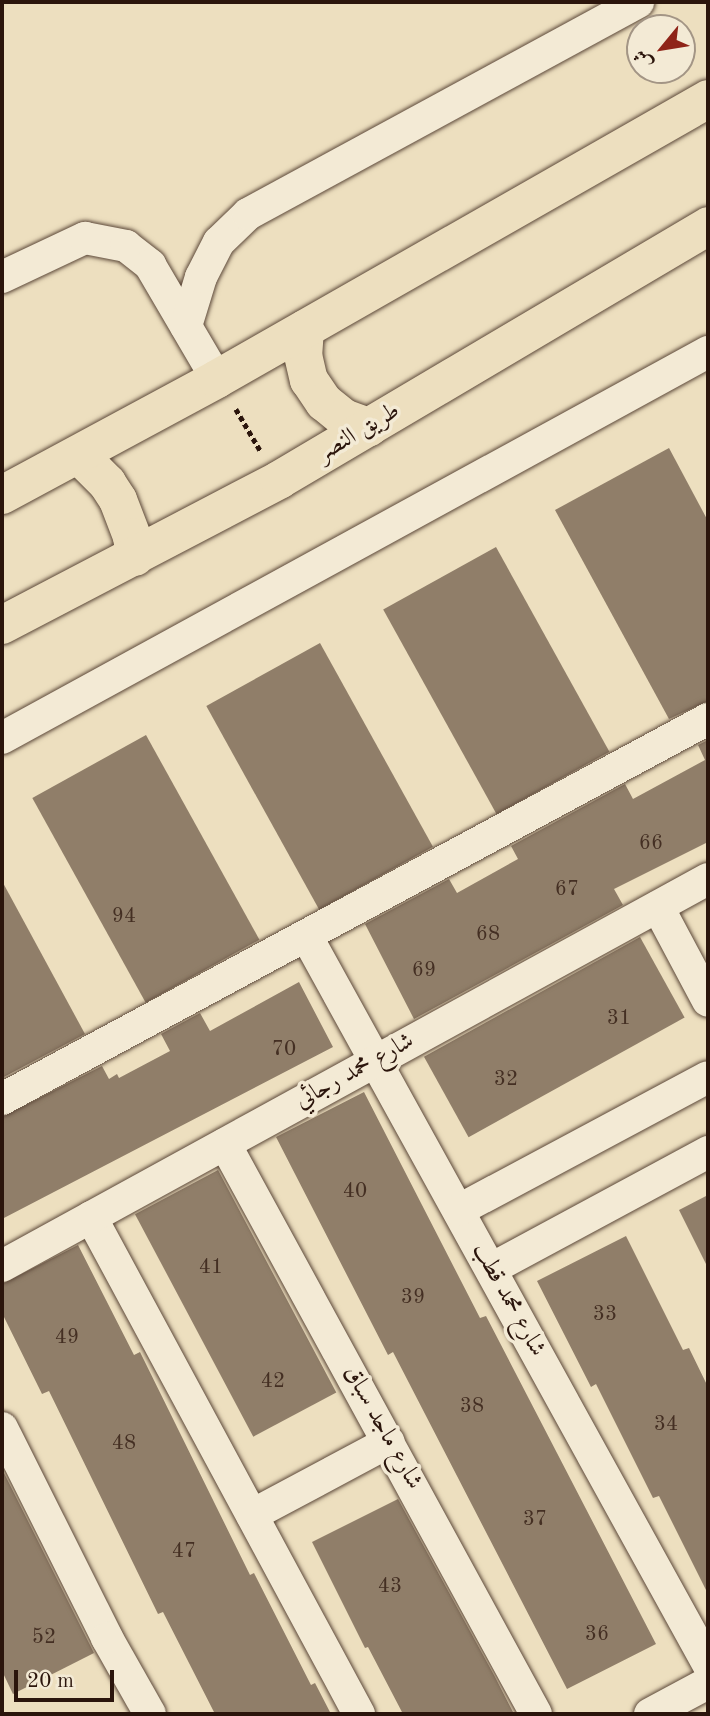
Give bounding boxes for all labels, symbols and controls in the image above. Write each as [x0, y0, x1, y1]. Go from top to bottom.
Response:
north arrow [626, 14, 696, 84]
text: ش [631, 46, 657, 72]
street label: طريق النصر [312, 397, 406, 469]
house number: 66 [639, 831, 663, 857]
house number: 67 [555, 877, 579, 903]
house number: 94 [112, 904, 136, 930]
house number: 68 [476, 922, 500, 948]
house number: 69 [412, 958, 436, 984]
house number: 31 [607, 1006, 631, 1032]
street label: شارع محمد رجائي [291, 1028, 419, 1116]
house number: 70 [272, 1037, 296, 1063]
house number: 32 [494, 1067, 518, 1093]
house number: 40 [343, 1179, 367, 1205]
street label: شارع محمد قطب [465, 1238, 551, 1362]
house number: 41 [199, 1255, 223, 1281]
house number: 39 [401, 1285, 425, 1311]
house number: 33 [593, 1302, 617, 1328]
house number: 49 [55, 1325, 79, 1351]
street label: شارع ماجد سباق [336, 1361, 428, 1495]
house number: 42 [261, 1369, 285, 1395]
house number: 38 [460, 1394, 484, 1420]
house number: 34 [654, 1412, 678, 1438]
house number: 48 [112, 1431, 136, 1457]
house number: 37 [523, 1507, 547, 1533]
house number: 47 [172, 1539, 196, 1565]
house number: 43 [378, 1574, 402, 1600]
house number: 36 [585, 1622, 609, 1648]
house number: 52 [32, 1625, 56, 1651]
scale bar [18, 1656, 117, 1700]
text: 20 m [27, 1671, 74, 1692]

